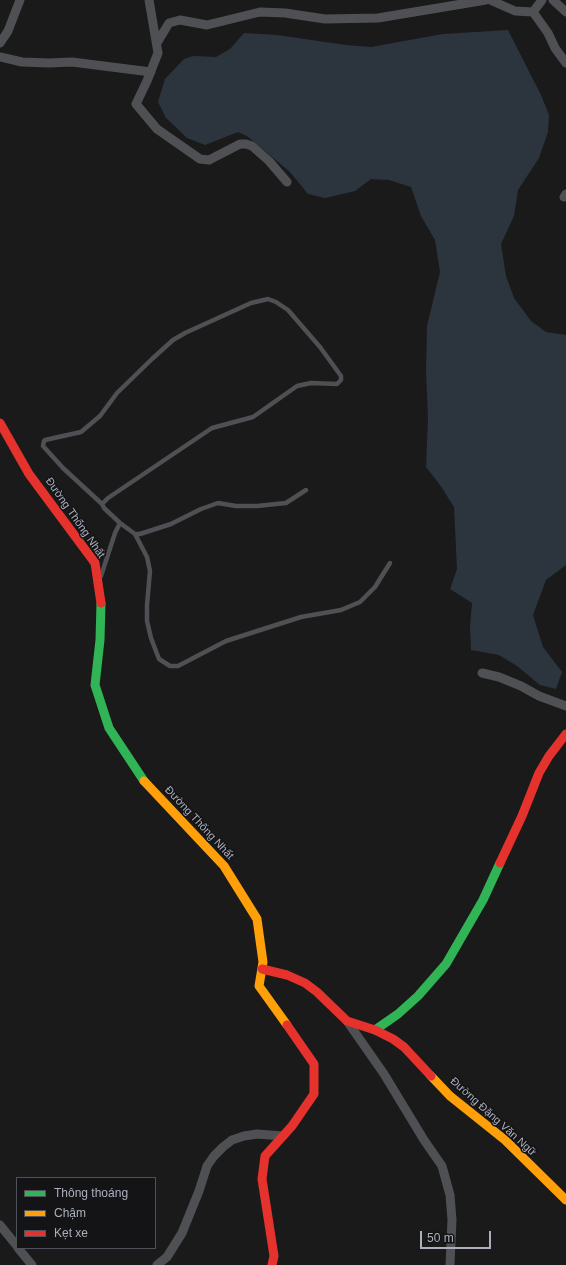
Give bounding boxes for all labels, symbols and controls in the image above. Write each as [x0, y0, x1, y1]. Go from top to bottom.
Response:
street label: Đường Thống Nhất [42, 475, 108, 561]
street label: Đường Thống Nhất [162, 784, 236, 862]
street label: Đường Đặng Văn Ngữ [447, 1075, 539, 1159]
legend [16, 1177, 156, 1249]
text: Thông thoáng [54, 1186, 128, 1200]
text: Chậm [54, 1206, 86, 1220]
scale bar [422, 1223, 493, 1249]
text: Kẹt xe [54, 1226, 88, 1240]
text: 50 m [427, 1231, 454, 1245]

